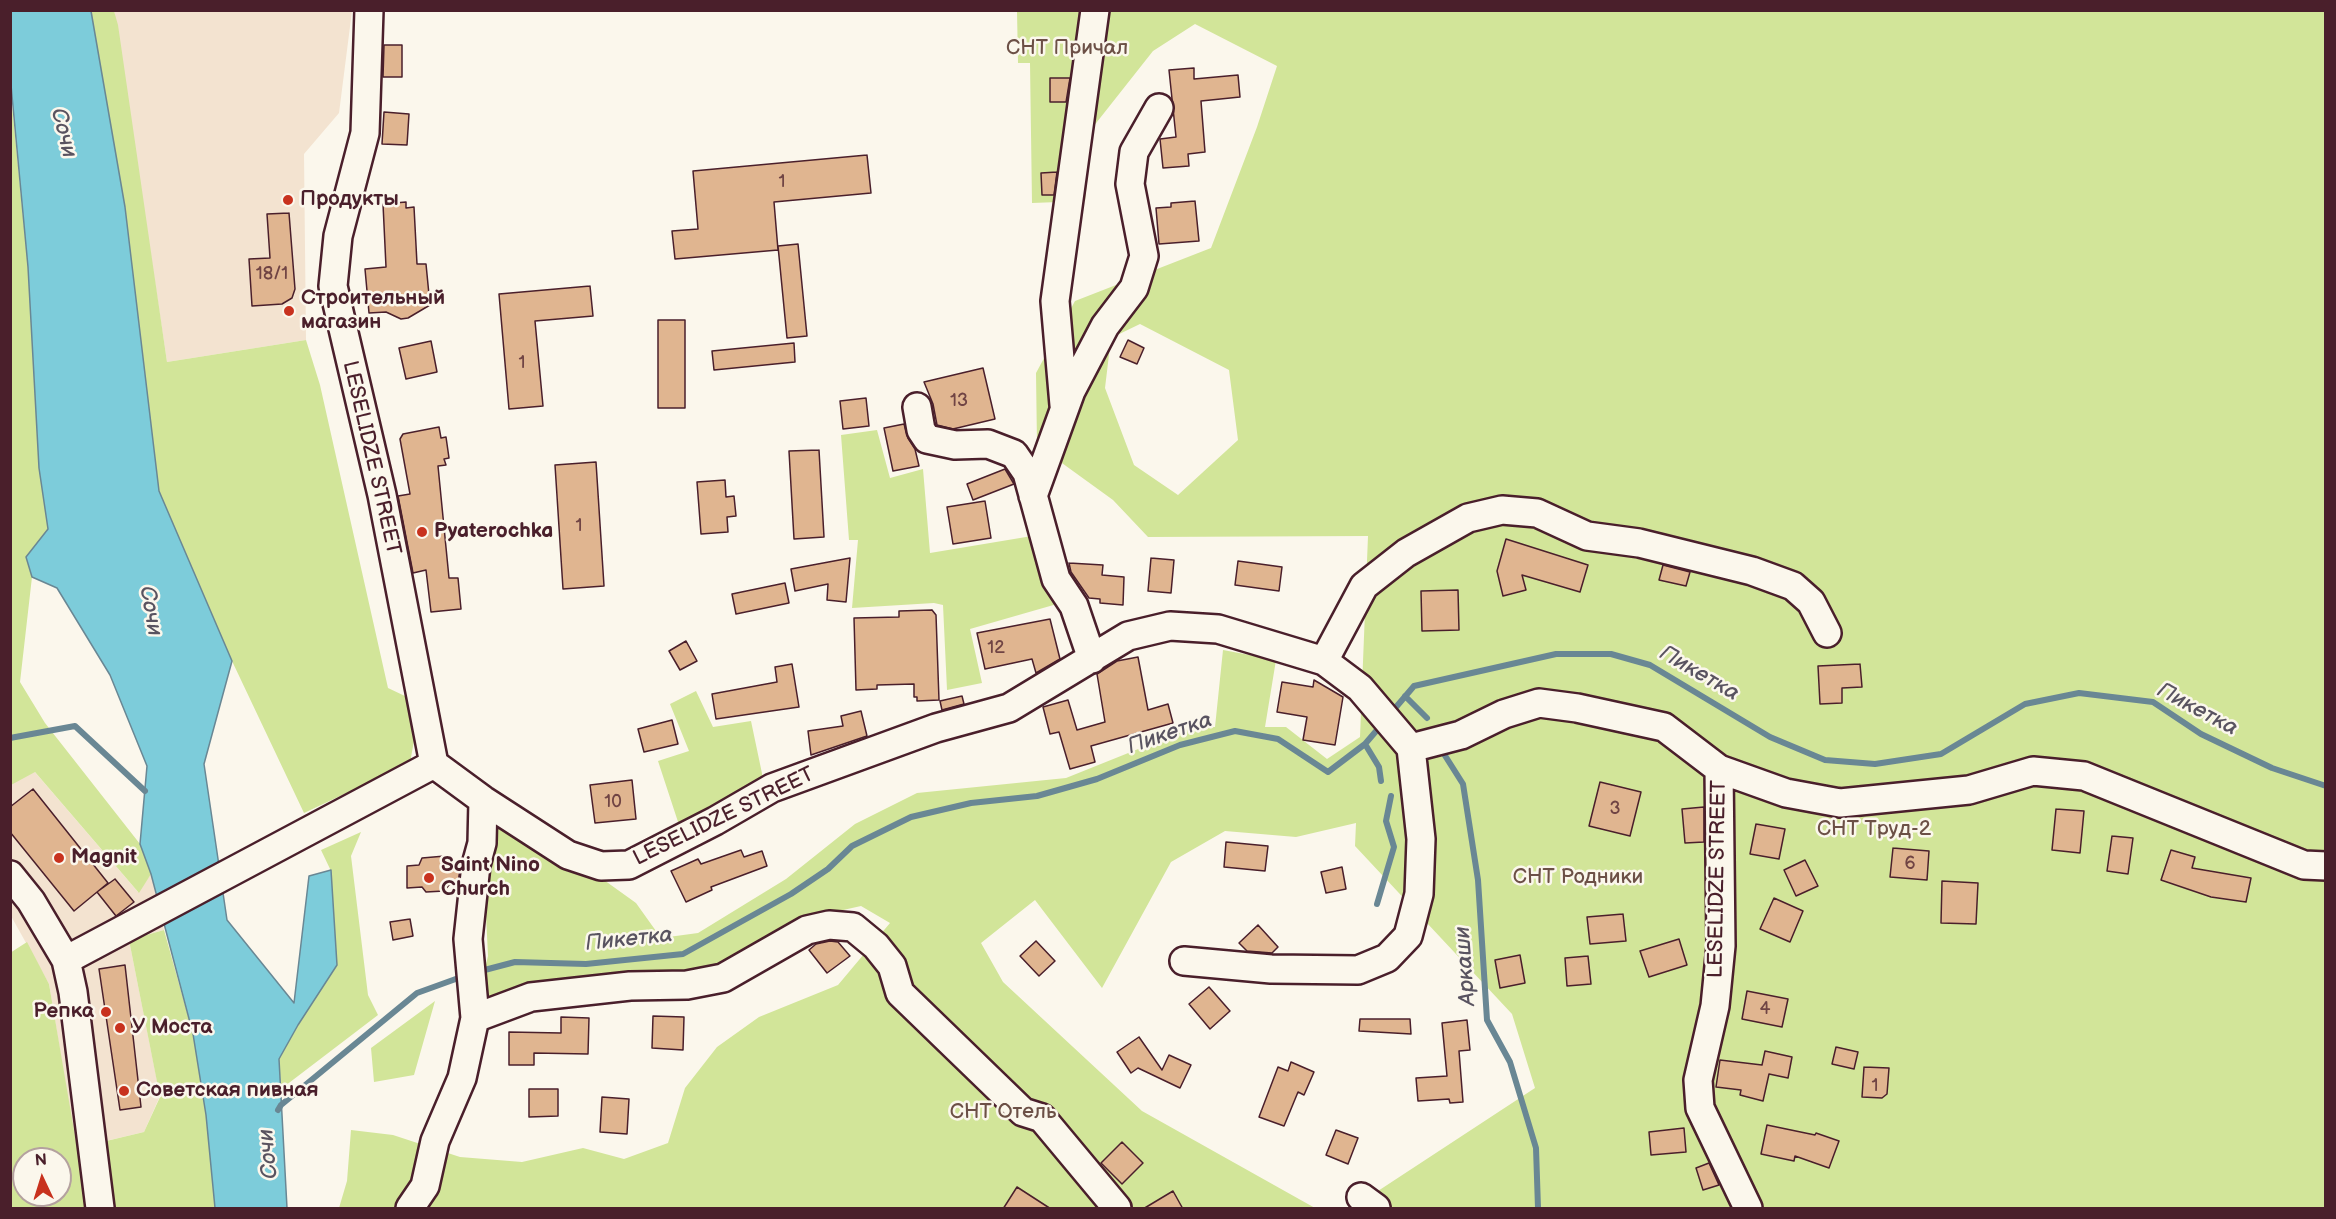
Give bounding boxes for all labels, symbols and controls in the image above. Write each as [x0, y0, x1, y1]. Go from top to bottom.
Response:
park label: СНТ Причал [1006, 36, 1128, 62]
water label: Сочи [44, 106, 82, 160]
house number: 1 [779, 171, 785, 193]
place label: Продукты [300, 187, 399, 213]
marker: Продукты [281, 193, 295, 207]
house number: 18/1 [256, 263, 288, 285]
place label: Строительный магазин [301, 286, 445, 336]
marker: Строительный магазин [282, 304, 296, 318]
house number: 1 [519, 352, 525, 374]
street label: LESELIDZE STREET [336, 359, 406, 557]
house number: 13 [950, 390, 968, 412]
house number: 1 [576, 515, 582, 537]
place label: Pyaterochka [434, 519, 553, 545]
marker: Pyaterochka [415, 525, 429, 539]
water label: Сочи [133, 584, 167, 638]
house number: 12 [987, 637, 1005, 659]
water label: Пикетка [1654, 641, 1744, 707]
water label: Пикетка [2152, 678, 2242, 742]
water label: Пикетка [1124, 707, 1216, 761]
street label: LESELIDZE STREET [629, 762, 819, 872]
street label: LESELIDZE STREET [1704, 780, 1732, 978]
house number: 10 [604, 791, 622, 813]
house number: 3 [1609, 798, 1621, 820]
park label: СНТ Труд-2 [1817, 817, 1931, 843]
place label: Magnit [71, 845, 137, 871]
marker: Magnit [52, 851, 66, 865]
place label: Saint Nino Church [441, 853, 540, 903]
house number: 6 [1905, 853, 1915, 875]
park label: СНТ Родники [1513, 865, 1643, 891]
marker: Saint Nino Church [422, 871, 436, 885]
water label: Пикетка [584, 922, 674, 958]
water label: Аркаши [1450, 925, 1482, 1007]
house number: 4 [1760, 998, 1770, 1020]
place label: Репка [33, 999, 94, 1025]
marker: Репка [99, 1005, 113, 1019]
place label: У Моста [132, 1015, 213, 1041]
marker: У Моста [113, 1021, 127, 1035]
house number: 1 [1872, 1075, 1878, 1097]
place label: Советская пивная [136, 1078, 319, 1104]
marker: Советская пивная [117, 1084, 131, 1098]
park label: СНТ Отель [950, 1100, 1056, 1126]
water label: Сочи [254, 1128, 284, 1180]
north arrow [12, 1147, 72, 1207]
text: N [34, 1151, 48, 1170]

